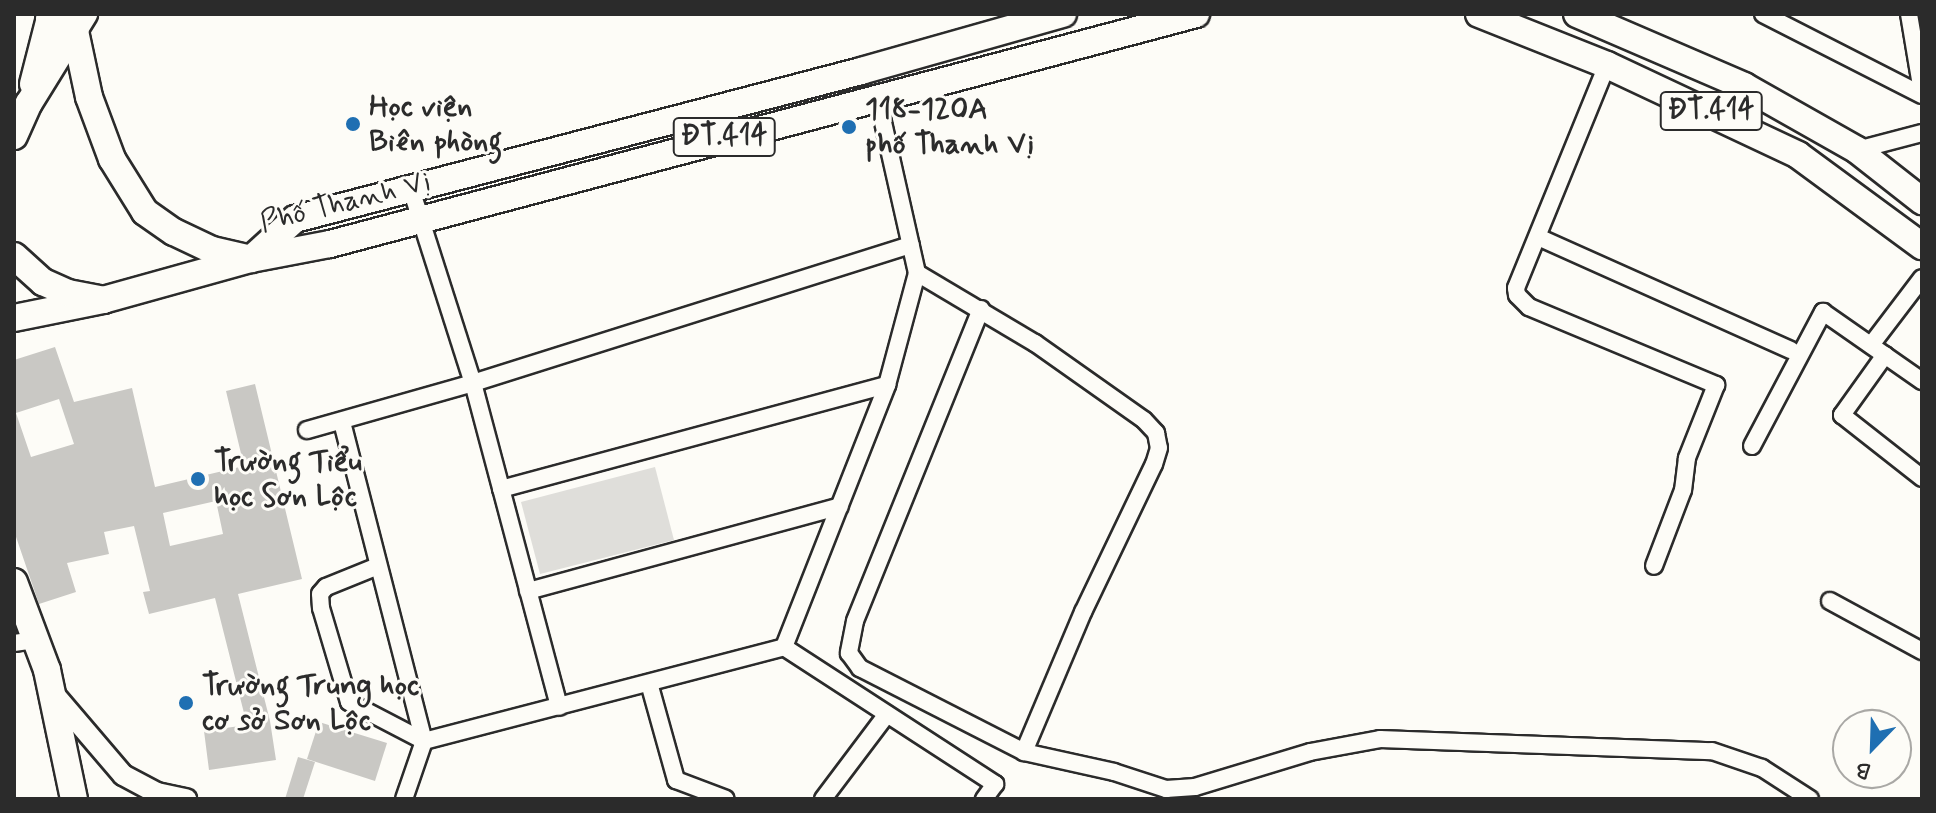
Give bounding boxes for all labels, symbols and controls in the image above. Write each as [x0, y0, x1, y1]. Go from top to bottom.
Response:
road number: ĐT.414 [1659, 87, 1763, 135]
place label: Học viện Biên phòng [369, 89, 503, 160]
place label: 118-120A phố Thanh Vị [865, 92, 1033, 162]
road number: ĐT.414 [672, 113, 776, 161]
marker: Học viện Biên phòng [344, 115, 362, 133]
marker: 118-120A phố Thanh Vị [840, 118, 858, 136]
street label: Phố Thanh Vị [256, 164, 434, 242]
place label: Trường Tiểu học Sơn Lộc [214, 444, 361, 514]
marker: Trường Tiểu học Sơn Lộc [189, 470, 207, 488]
place label: Trường Trung học cơ sở Sơn Lộc [202, 668, 422, 738]
marker: Trường Trung học cơ sở Sơn Lộc [177, 694, 195, 712]
north arrow [1832, 709, 1912, 789]
text: B [1852, 754, 1875, 785]

